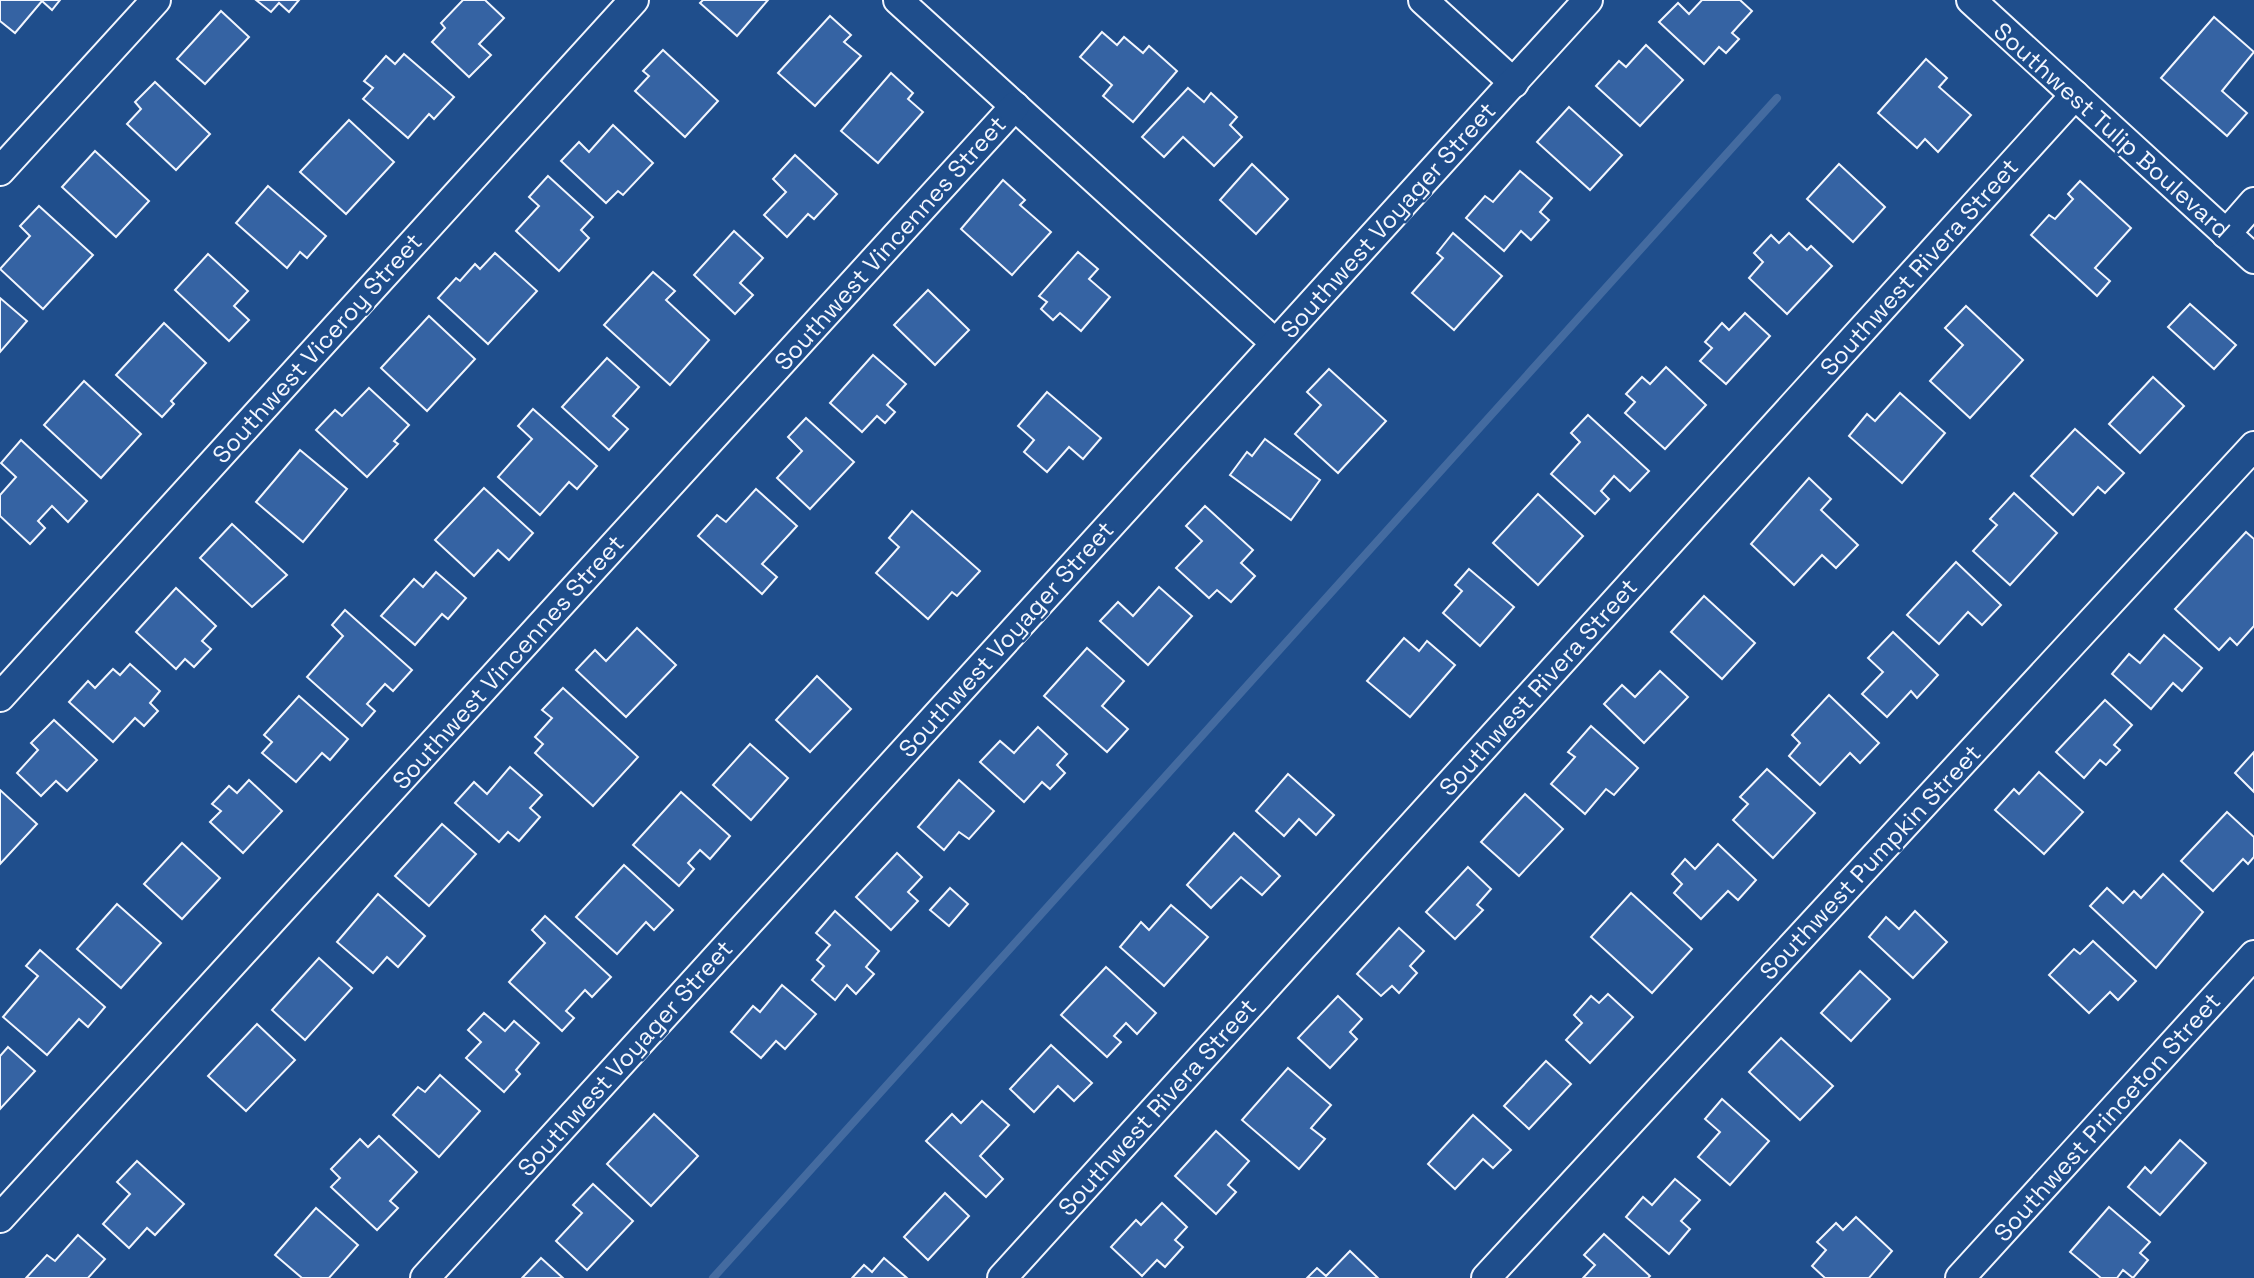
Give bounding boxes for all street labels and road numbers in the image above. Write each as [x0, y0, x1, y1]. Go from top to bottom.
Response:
street label: Southwest Tulip Boulevard [1987, 16, 2237, 244]
street label: Southwest Voyager Street [1274, 95, 1502, 345]
street label: Southwest Vincennes Street [767, 109, 1013, 377]
street label: Southwest Rivera Street [1813, 152, 2025, 382]
street label: Southwest Viceroy Street [205, 226, 429, 470]
street label: Southwest Voyager Street [892, 514, 1120, 764]
street label: Southwest Vincennes Street [385, 528, 631, 796]
street label: Southwest Rivera Street [1432, 572, 1644, 802]
street label: Southwest Pumpkin Street [1753, 738, 1987, 986]
street label: Southwest Voyager Street [511, 933, 739, 1183]
street label: Southwest Princeton Street [1987, 986, 2227, 1248]
street label: Southwest Rivera Street [1051, 992, 1263, 1222]

